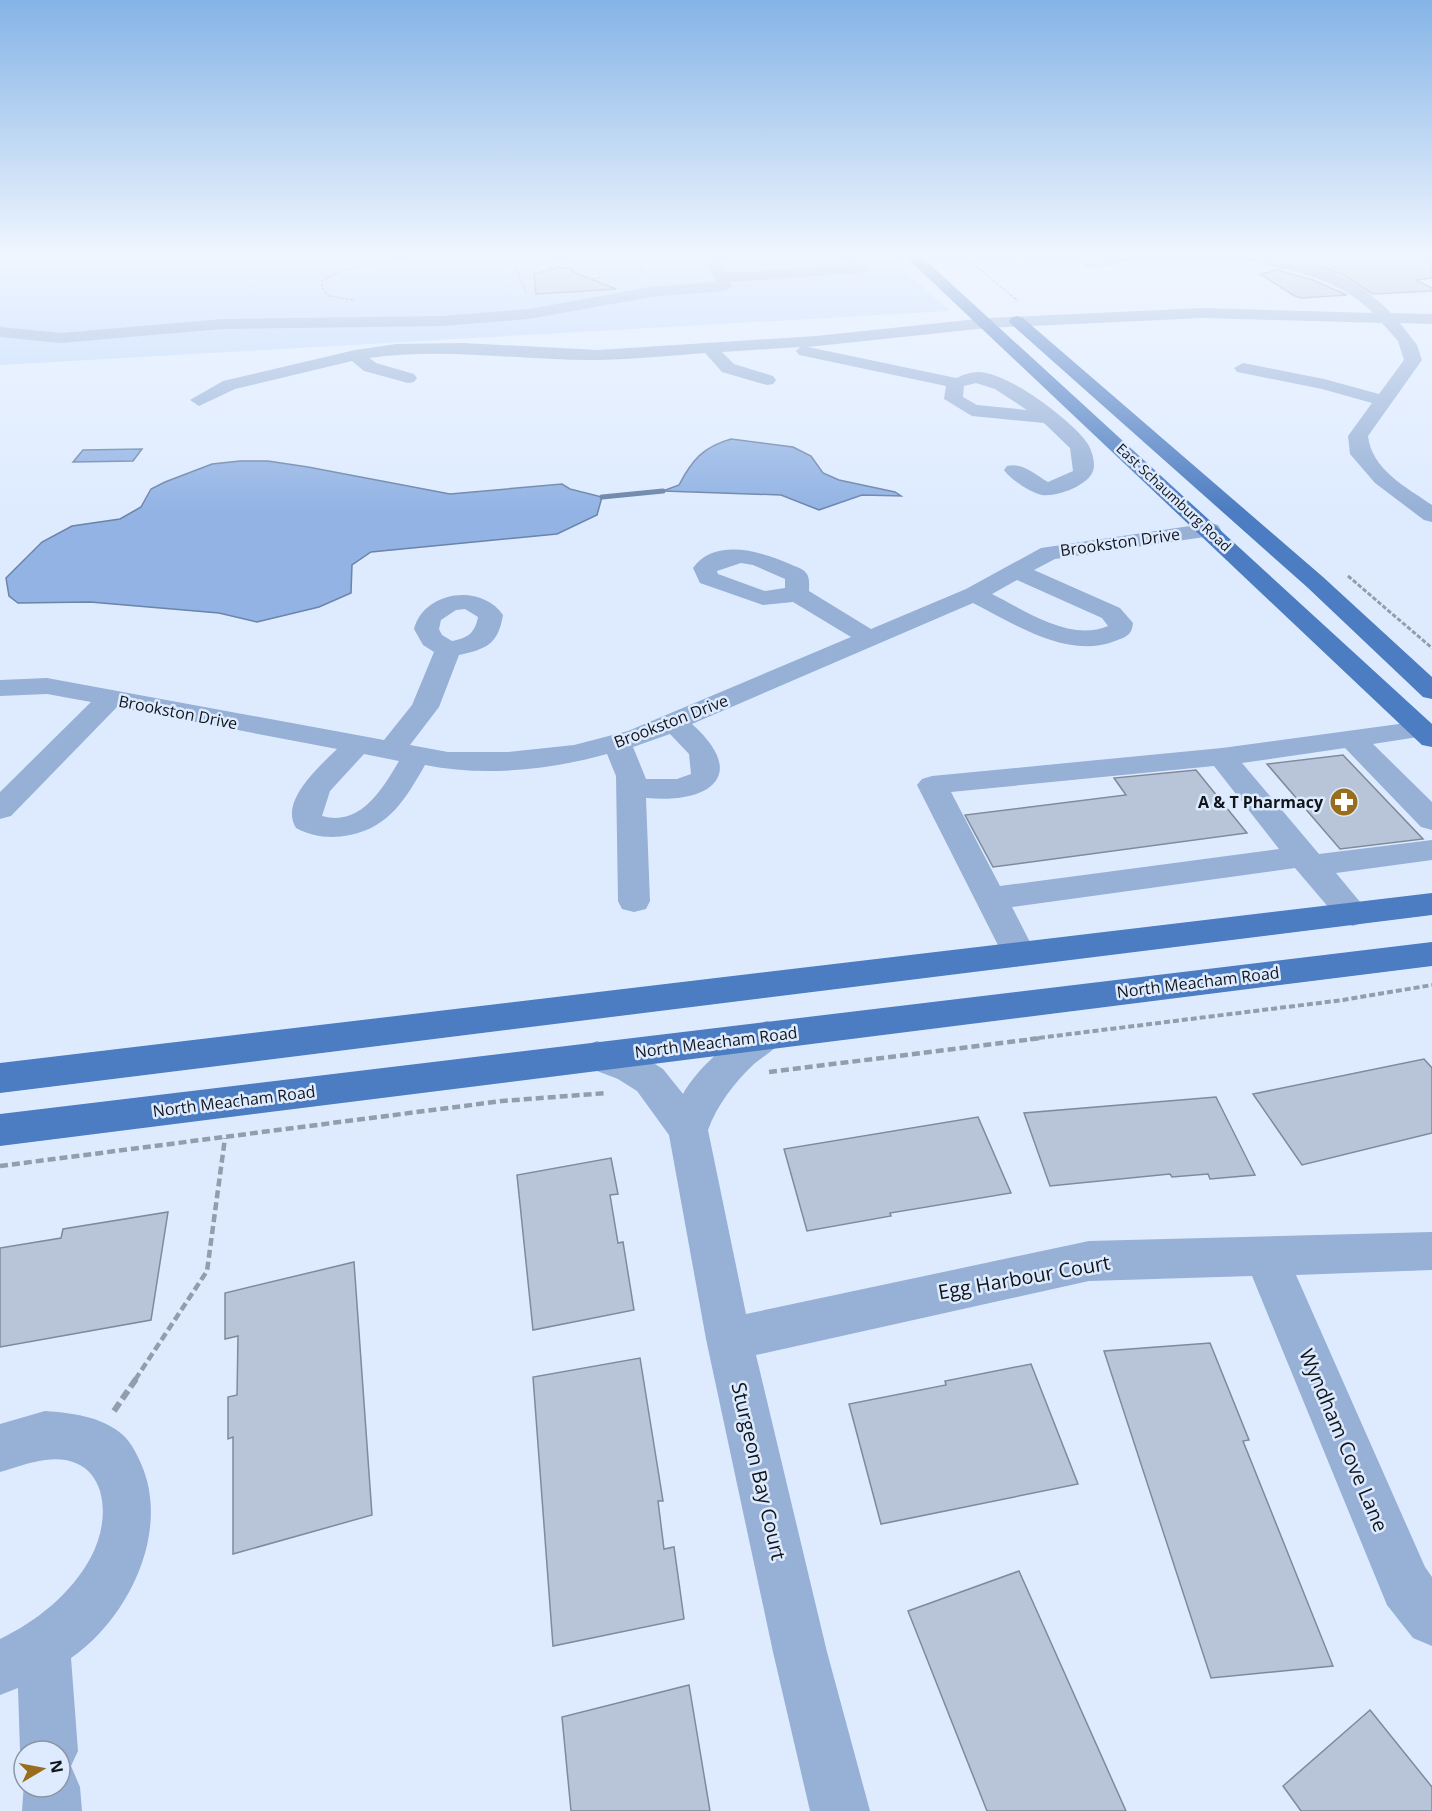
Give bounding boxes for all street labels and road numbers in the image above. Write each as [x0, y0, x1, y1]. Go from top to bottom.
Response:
street label: East Schaumburg Road [1112, 439, 1236, 555]
street label: Brookston Drive [1059, 523, 1181, 561]
street label: Brookston Drive [611, 689, 731, 753]
street label: Brookston Drive [117, 690, 239, 734]
street label: North Meacham Road [1115, 961, 1281, 1003]
street label: North Meacham Road [633, 1021, 799, 1063]
street label: North Meacham Road [151, 1080, 317, 1122]
street label: Egg Harbour Court [936, 1249, 1112, 1305]
street label: Wyndham Cove Lane [1293, 1344, 1395, 1536]
street label: Sturgeon Bay Court [725, 1380, 793, 1562]

